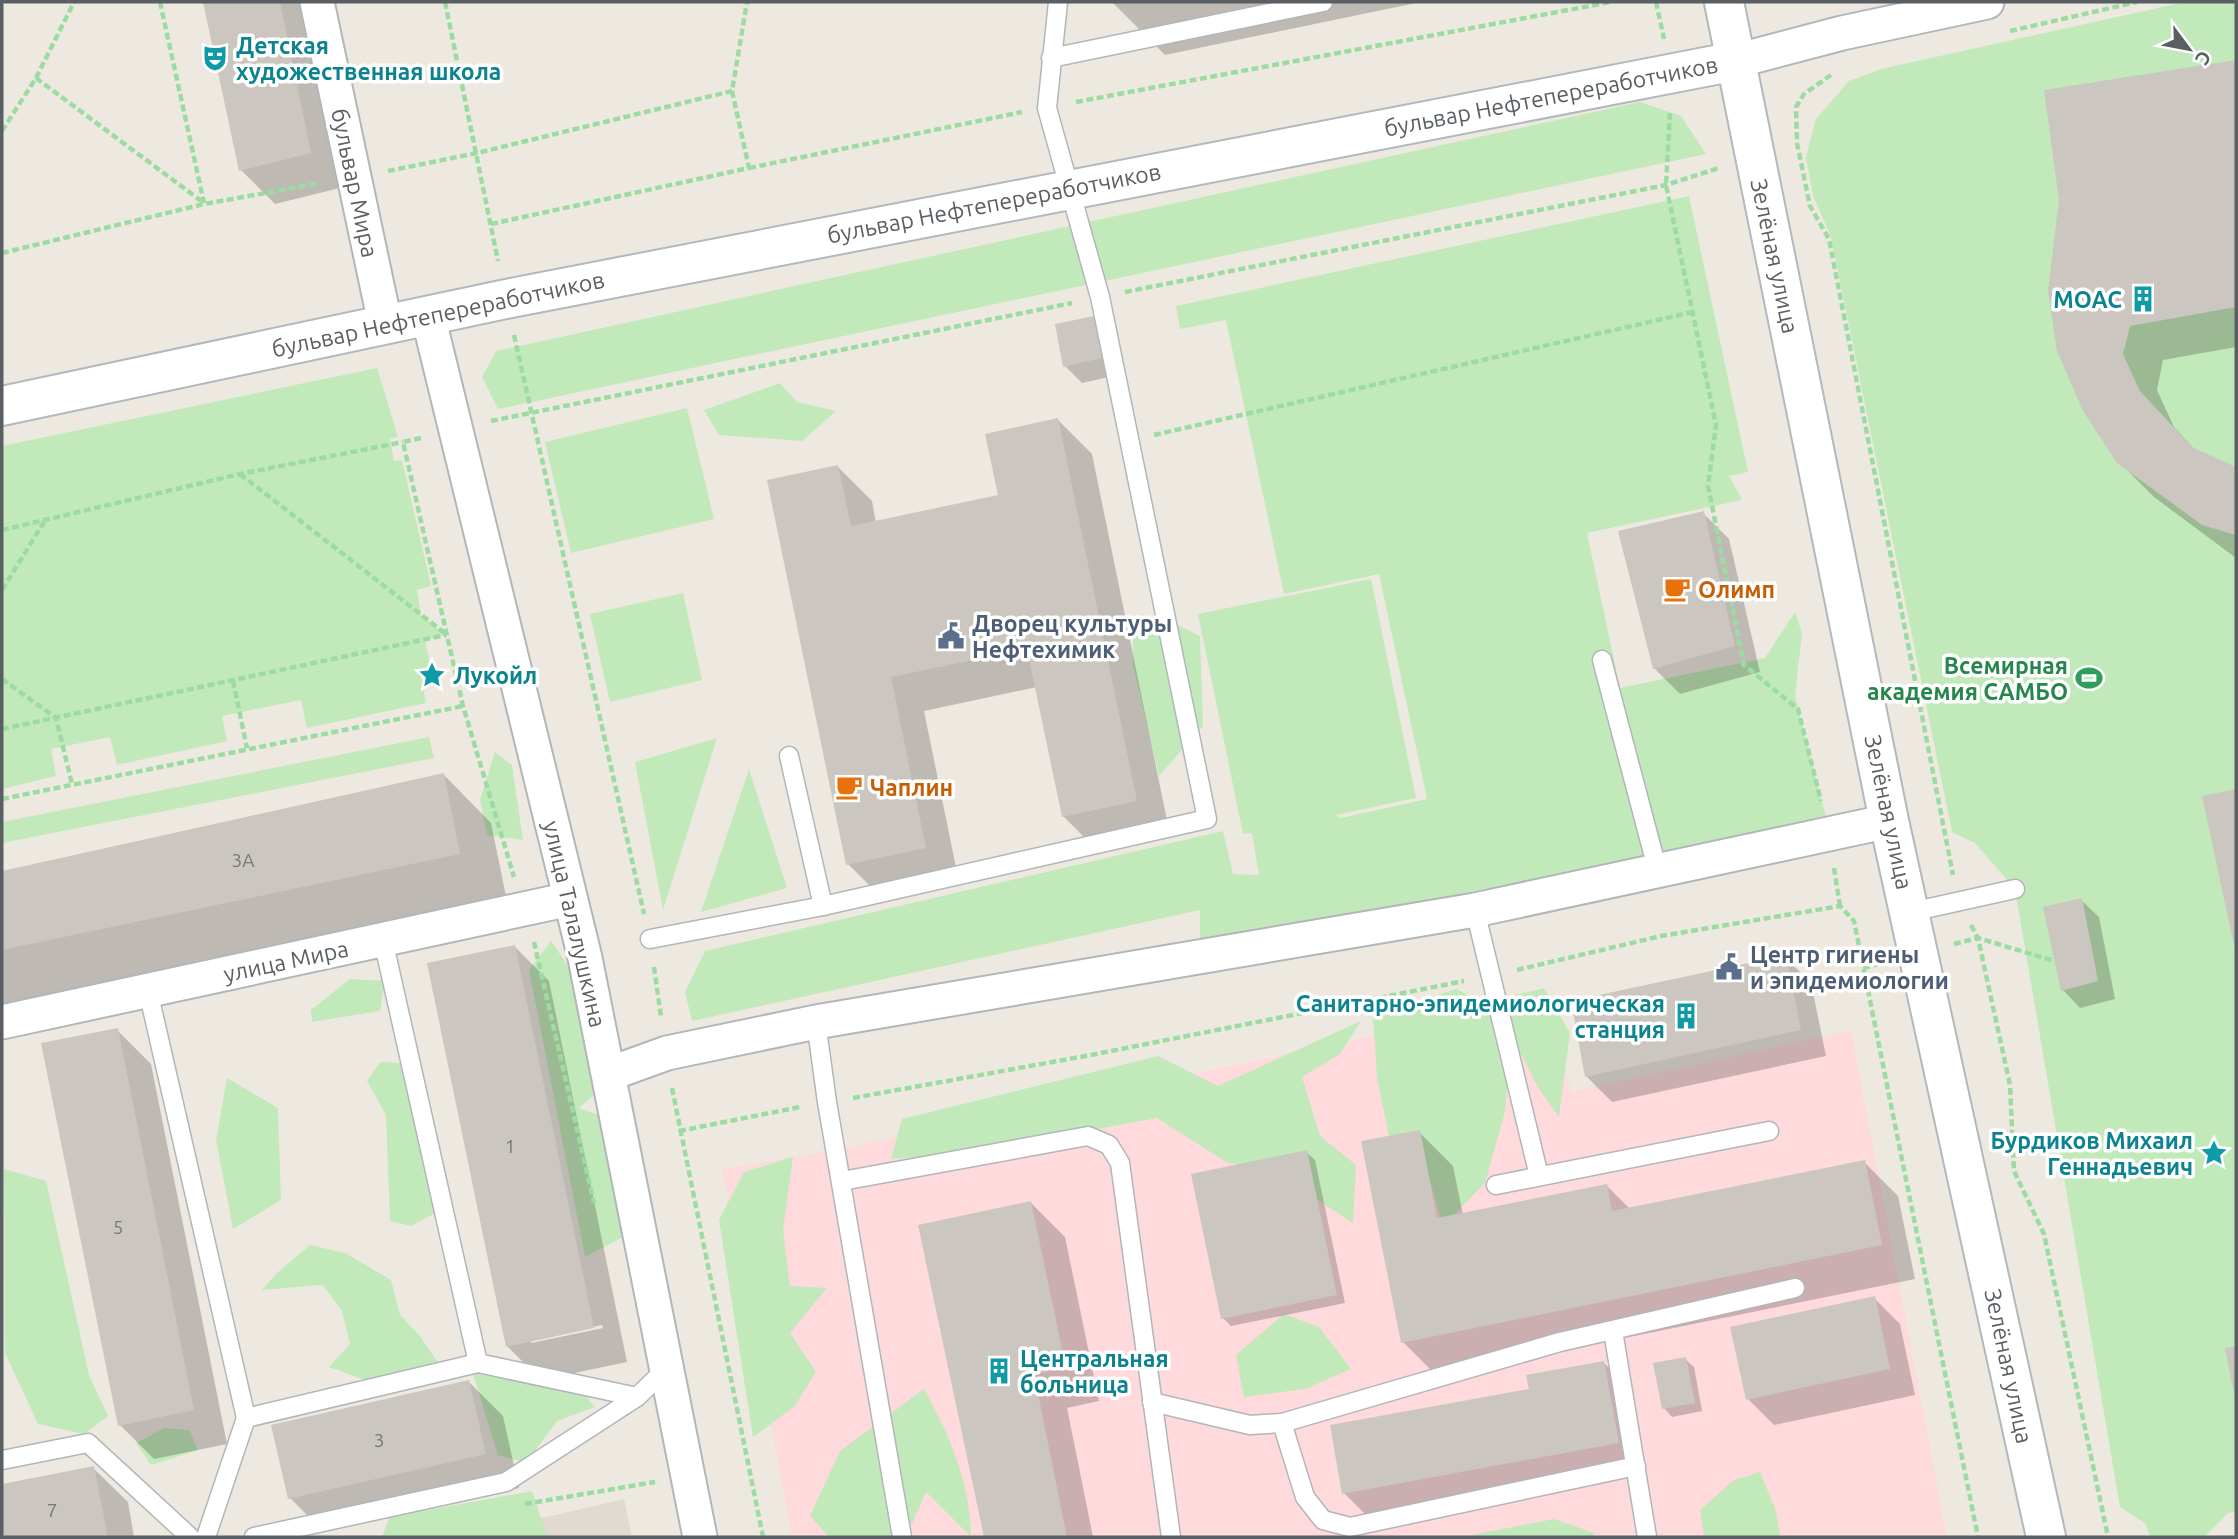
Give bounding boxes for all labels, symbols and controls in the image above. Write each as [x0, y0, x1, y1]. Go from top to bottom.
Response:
north arrow [2154, 14, 2224, 84]
place label: Детская художественная школа [236, 33, 501, 84]
theatre icon: Детская художественная школа [200, 43, 230, 73]
text: С [2191, 47, 2216, 69]
street label: бульвар Нефтепереработчиков [1382, 51, 1720, 141]
street label: бульвар Мира [327, 106, 383, 260]
street label: бульвар Нефтепереработчиков [825, 158, 1163, 248]
street label: Зелёная улица [1746, 176, 1804, 336]
street label: бульвар Нефтепереработчиков [269, 266, 607, 362]
building icon: МОАС [2128, 284, 2158, 314]
place label: МОАС [2053, 287, 2122, 312]
cafe icon: Олимп [1662, 574, 1692, 604]
place label: Олимп [1698, 577, 1775, 602]
place label: Дворец культуры Нефтехимик [972, 611, 1172, 662]
public building icon: Дворец культуры Нефтехимик [936, 621, 966, 651]
place label: Всемирная академия САМБО [1867, 653, 2068, 704]
place icon: Лукойл [417, 660, 447, 690]
place label: Лукойл [453, 663, 537, 688]
sports icon: Всемирная академия САМБО [2074, 663, 2104, 693]
street label: Зелёная улица [1860, 732, 1918, 892]
cafe icon: Чаплин [834, 772, 864, 802]
place label: Чаплин [870, 775, 953, 800]
street label: улица Талалушкина [539, 818, 611, 1030]
house number: 3А [231, 849, 255, 871]
street label: улица Мира [221, 936, 351, 986]
place label: Центр гигиены и эпидемиологии [1750, 942, 1949, 993]
public building icon: Центр гигиены и эпидемиологии [1714, 952, 1744, 982]
place label: Санитарно-эпидемиологическая станция [1296, 991, 1665, 1042]
building icon: Санитарно-эпидемиологическая станция [1671, 1001, 1701, 1031]
place label: Бурдиков Михаил Геннадьевич [1990, 1128, 2193, 1179]
house number: 1 [505, 1135, 515, 1157]
place icon: Бурдиков Михаил Геннадьевич [2199, 1138, 2229, 1168]
house number: 5 [113, 1216, 123, 1238]
street label: Зелёная улица [1980, 1286, 2038, 1446]
place label: Центральная больница [1020, 1346, 1169, 1397]
building icon: Центральная больница [984, 1356, 1014, 1386]
house number: 3 [374, 1429, 384, 1451]
house number: 7 [47, 1499, 57, 1521]

